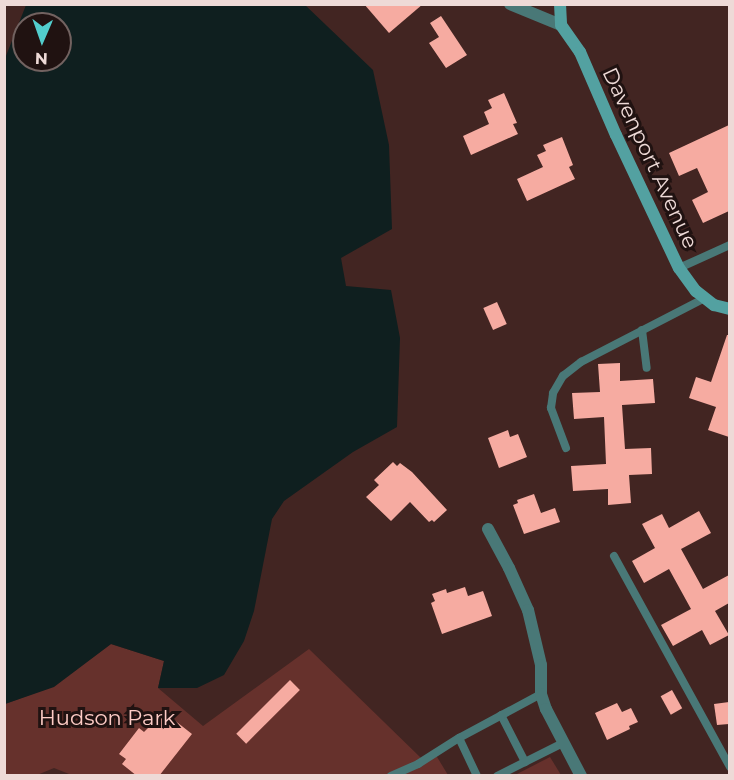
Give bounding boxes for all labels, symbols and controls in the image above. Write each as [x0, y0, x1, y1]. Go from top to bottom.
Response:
north arrow [12, 12, 72, 72]
text: N [35, 49, 48, 68]
street label: Davenport Avenue [597, 63, 703, 253]
park label: Hudson Park [39, 705, 175, 731]

